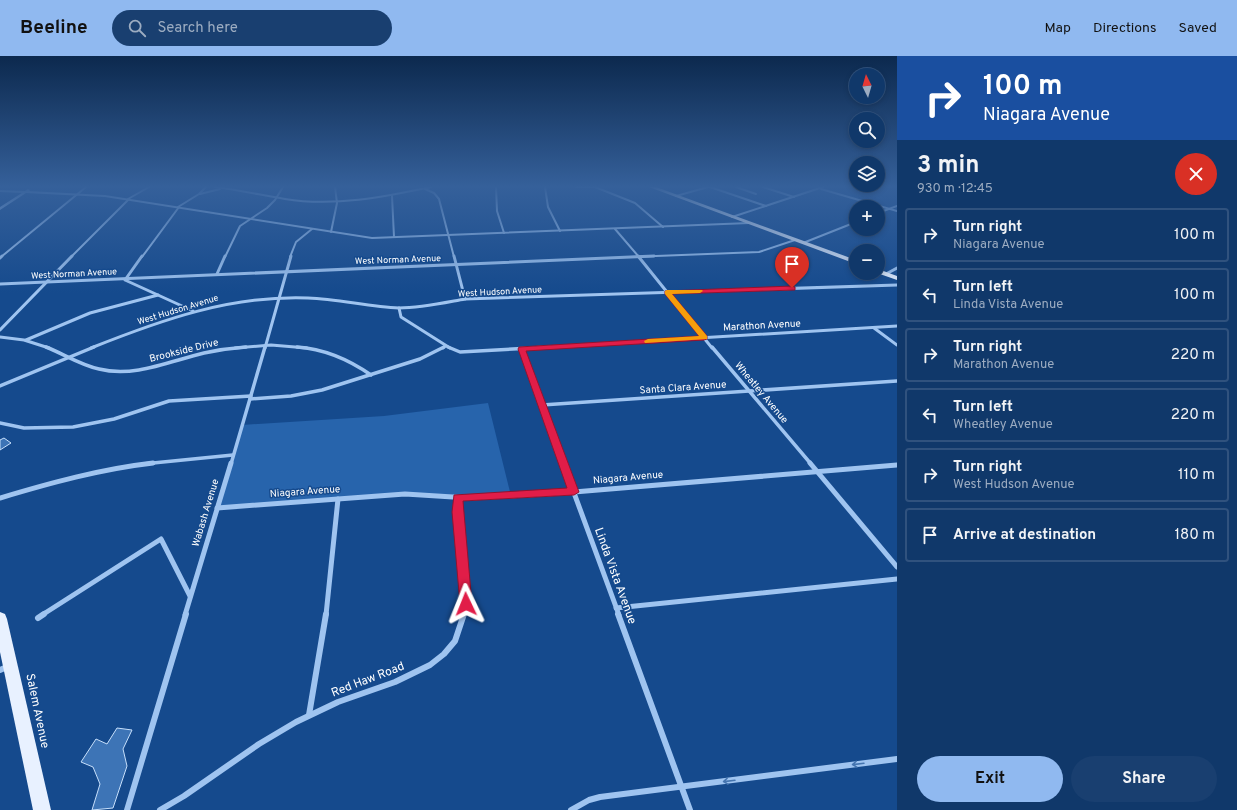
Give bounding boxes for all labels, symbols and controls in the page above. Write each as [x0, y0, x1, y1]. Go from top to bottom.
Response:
search box [112, 10, 392, 46]
text: Beeline [20, 16, 88, 40]
icon: search [126, 17, 148, 39]
text: Search here [158, 19, 238, 38]
text: Map [1045, 20, 1071, 37]
text: Directions [1093, 20, 1157, 37]
text: Saved [1179, 20, 1217, 37]
north arrow [849, 68, 885, 104]
map controls [849, 68, 885, 280]
text: 100 m [983, 69, 1063, 105]
icon: right [917, 72, 969, 124]
text: Niagara Avenue [983, 104, 1110, 127]
button: search [849, 112, 885, 148]
text: 3 min [917, 151, 979, 181]
button: close [1175, 153, 1217, 195]
button: layers [849, 156, 885, 192]
text: 930 m · 12:45 [917, 181, 993, 197]
button: + [849, 200, 885, 236]
text: Turn right [953, 218, 1022, 237]
icon: right [919, 224, 941, 246]
text: 100 m [1174, 226, 1215, 245]
text: Niagara Avenue [953, 237, 1045, 253]
button: − [849, 244, 885, 280]
pin [775, 247, 809, 288]
street label: West Norman Avenue [355, 253, 441, 267]
icon: arrive [781, 253, 803, 275]
street label: West Norman Avenue [31, 266, 117, 282]
text: Turn left [953, 278, 1013, 297]
street label: West Hudson Avenue [458, 284, 542, 300]
icon: left [919, 284, 941, 306]
text: 100 m [1174, 286, 1215, 305]
street label: West Hudson Avenue [136, 292, 220, 328]
text: Linda Vista Avenue [953, 297, 1063, 313]
street label: Marathon Avenue [723, 317, 801, 335]
street label: Brookside Drive [148, 336, 220, 366]
text: Turn right [953, 338, 1022, 357]
icon: right [919, 344, 941, 366]
text: 220 m [1171, 346, 1215, 365]
text: Marathon Avenue [953, 357, 1054, 373]
street label: Wheatley Avenue [731, 359, 791, 427]
street label: Santa Clara Avenue [639, 378, 727, 398]
text: Turn left [953, 398, 1013, 417]
icon: left [919, 404, 941, 426]
text: 220 m [1171, 406, 1215, 425]
text: Wheatley Avenue [953, 417, 1053, 433]
text: Turn right [953, 458, 1022, 477]
icon: right [919, 464, 941, 486]
text: 110 m [1178, 466, 1215, 485]
street label: Niagara Avenue [592, 468, 664, 488]
text: West Hudson Avenue [953, 477, 1075, 493]
street label: Wabash Avenue [190, 478, 222, 548]
street label: Niagara Avenue [269, 483, 341, 501]
icon: arrive [919, 524, 941, 546]
street label: Linda Vista Avenue [590, 526, 640, 626]
text: Arrive at destination [953, 526, 1096, 545]
text: 180 m [1175, 526, 1215, 545]
position arrow [445, 583, 487, 625]
street label: Red Haw Road [329, 659, 407, 701]
street label: Salem Avenue [21, 672, 53, 750]
button: Exit [917, 756, 1063, 802]
button: Share [1071, 756, 1217, 802]
one-way arrow [852, 760, 865, 768]
one-way arrow [723, 777, 736, 785]

